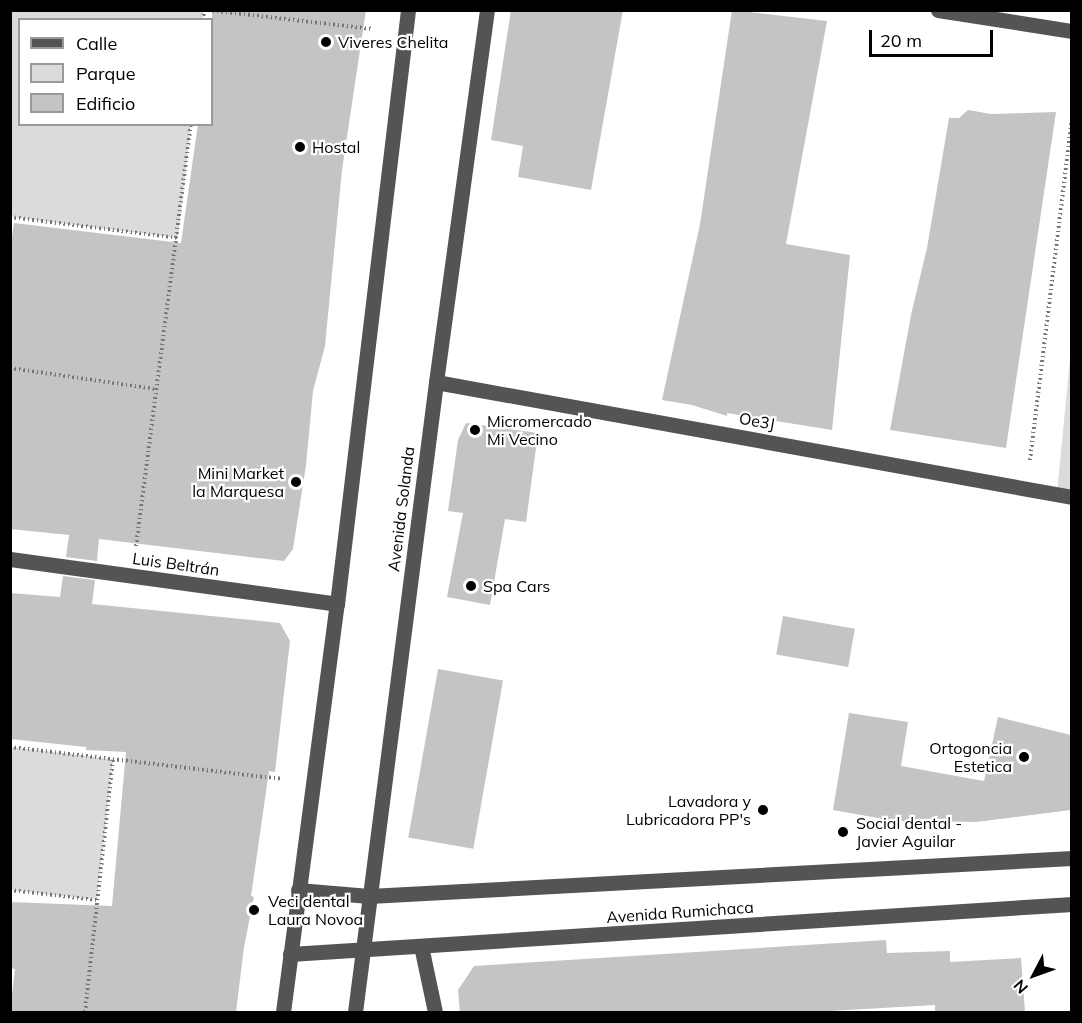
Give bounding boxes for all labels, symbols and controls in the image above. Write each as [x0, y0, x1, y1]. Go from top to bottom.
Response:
legend [18, 18, 213, 126]
scale bar [872, 18, 996, 56]
text: 20 m [880, 29, 922, 52]
text: Calle [76, 32, 117, 55]
place label: Viveres Chelita [338, 32, 448, 52]
marker: Viveres Chelita [319, 35, 333, 49]
text: Parque [76, 62, 135, 85]
text: Edificio [76, 92, 135, 115]
place label: Hostal [312, 137, 360, 157]
marker: Hostal [293, 140, 307, 154]
street label: Oe3J [738, 408, 776, 434]
place label: Micromercado Mi Vecino [487, 411, 592, 449]
marker: Micromercado Mi Vecino [468, 423, 482, 437]
street label: Avenida Solanda [384, 445, 418, 573]
place label: Mini Market la Marquesa [192, 463, 284, 501]
marker: Mini Market la Marquesa [289, 475, 303, 489]
street label: Luis Beltrán [131, 548, 221, 580]
place label: Spa Cars [483, 576, 550, 596]
marker: Spa Cars [464, 579, 478, 593]
place label: Ortogoncia Estetica [929, 738, 1012, 776]
marker: Ortogoncia Estetica [1017, 750, 1031, 764]
place label: Lavadora y Lubricadora PP's [626, 791, 751, 829]
marker: Lavadora y Lubricadora PP's [756, 803, 770, 817]
place label: Social dental - Javier Aguilar [856, 813, 962, 851]
marker: Social dental - Javier Aguilar [834, 823, 852, 841]
place label: Veci dental Laura Novoa [268, 891, 363, 929]
street label: Avenida Rumichaca [606, 897, 754, 927]
marker: Veci dental Laura Novoa [245, 901, 263, 919]
north arrow [1004, 945, 1064, 1005]
text: N [1009, 976, 1032, 998]

